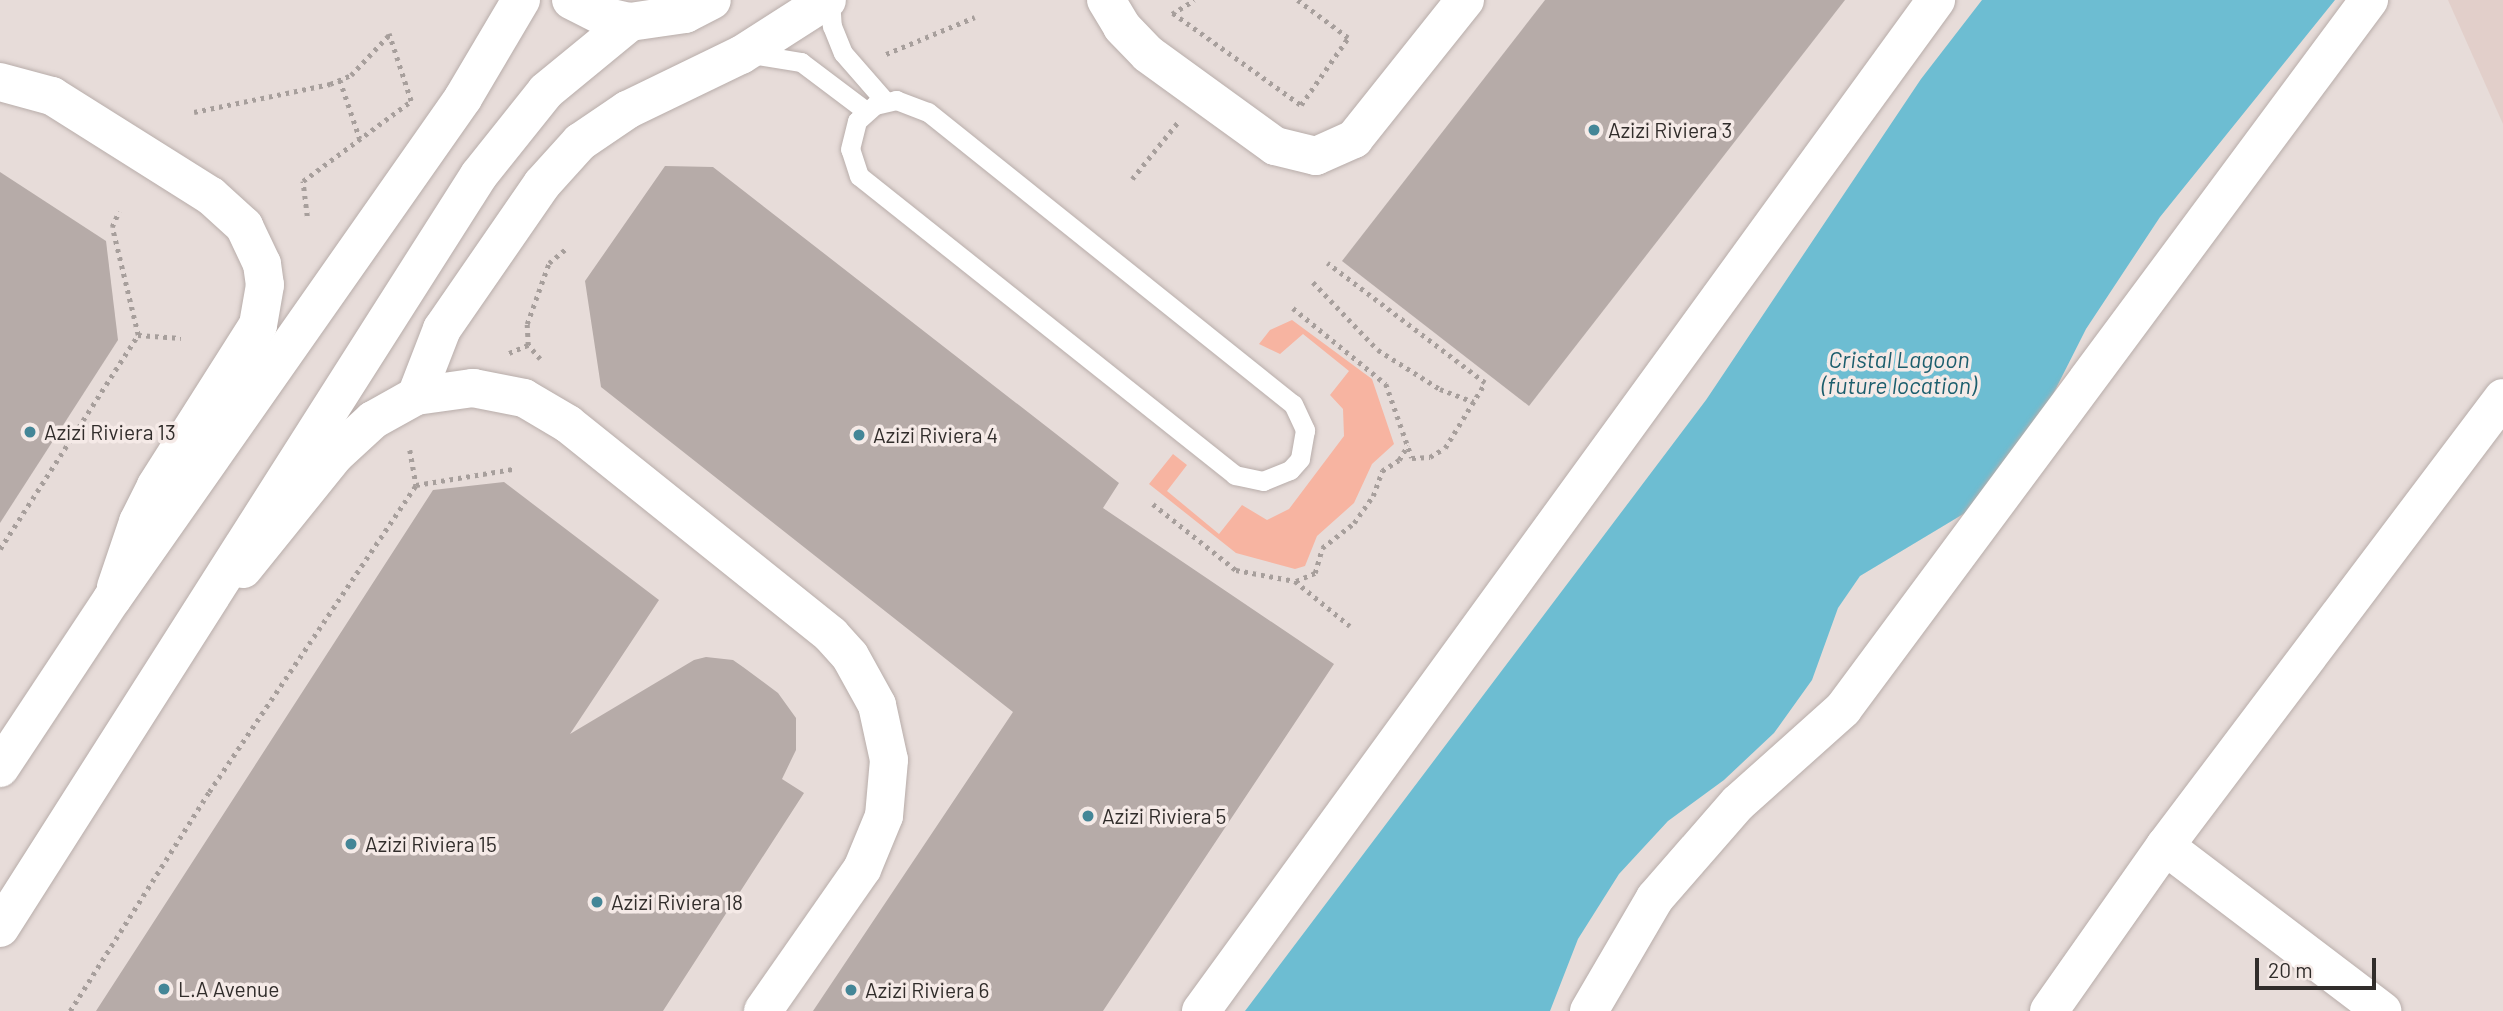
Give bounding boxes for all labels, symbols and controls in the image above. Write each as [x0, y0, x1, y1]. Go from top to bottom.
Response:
place label: Azizi Riviera 3 [1608, 117, 1732, 143]
marker: Azizi Riviera 3 [1586, 122, 1602, 138]
water label: Cristal Lagoon (future location) [1821, 345, 1977, 399]
place label: Azizi Riviera 13 [44, 419, 176, 445]
place label: Azizi Riviera 4 [873, 422, 998, 448]
marker: Azizi Riviera 13 [22, 424, 38, 440]
marker: Azizi Riviera 4 [851, 427, 867, 443]
place label: Azizi Riviera 5 [1102, 803, 1226, 829]
marker: Azizi Riviera 5 [1080, 808, 1096, 824]
place label: Azizi Riviera 15 [365, 831, 497, 857]
marker: Azizi Riviera 15 [343, 836, 359, 852]
place label: Azizi Riviera 18 [611, 889, 743, 915]
marker: Azizi Riviera 18 [589, 894, 605, 910]
scale bar [2258, 944, 2379, 988]
text: 20 m [2268, 957, 2313, 982]
place label: L.A Avenue [178, 976, 279, 1002]
place label: Azizi Riviera 6 [865, 977, 989, 1003]
marker: L.A Avenue [156, 981, 172, 997]
marker: Azizi Riviera 6 [843, 982, 859, 998]

